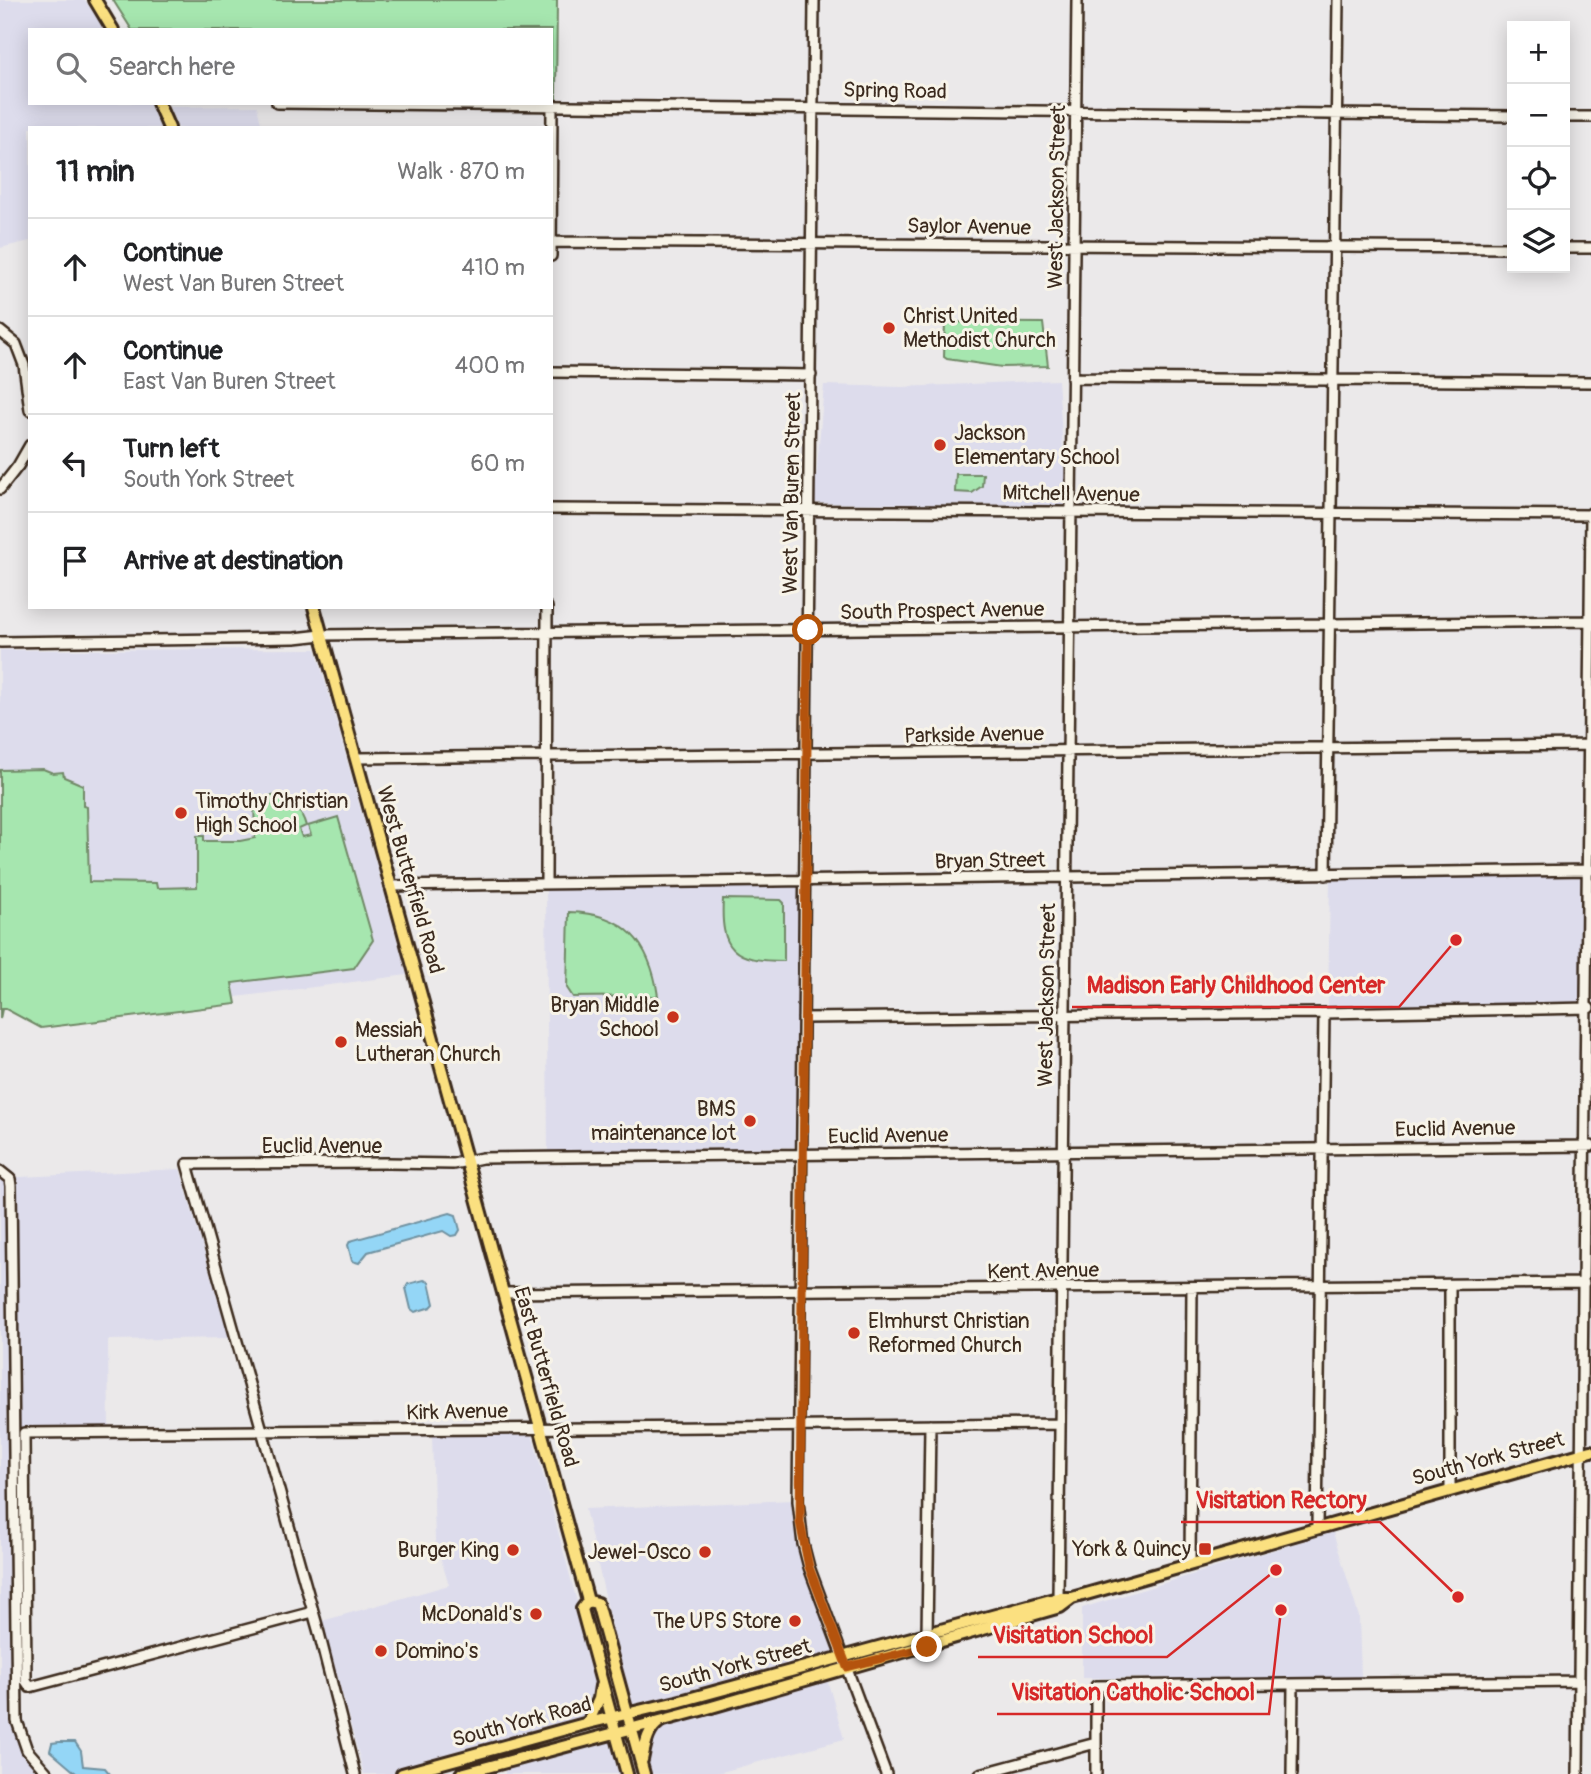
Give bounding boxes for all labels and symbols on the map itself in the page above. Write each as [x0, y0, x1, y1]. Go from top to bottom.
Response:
street label: Spring Road [843, 77, 947, 105]
street label: West Jackson Street [1042, 104, 1072, 289]
street label: Saylor Avenue [907, 212, 1032, 242]
place label: Christ United Methodist Church [903, 303, 1056, 354]
marker: Christ United Methodist Church [881, 320, 897, 336]
street label: West Van Buren Street [777, 391, 807, 594]
place label: Jackson Elementary School [954, 420, 1120, 471]
marker: Jackson Elementary School [932, 437, 948, 453]
street label: Mitchell Avenue [1002, 479, 1141, 509]
street label: South Prospect Avenue [840, 596, 1045, 626]
route start [792, 614, 823, 645]
street label: Parkside Avenue [904, 720, 1045, 750]
street label: West Butterfield Road [370, 783, 450, 977]
place label: Timothy Christian High School [195, 788, 348, 839]
marker: Timothy Christian High School [173, 805, 189, 821]
street label: Bryan Street [934, 847, 1046, 875]
street label: West Jackson Street [1032, 902, 1062, 1087]
callout: Madison Early Childhood Center [1072, 963, 1399, 1007]
text: Madison Early Childhood Center [1087, 971, 1386, 1000]
place label: Bryan Middle School [550, 992, 660, 1043]
marker: Bryan Middle School [665, 1009, 681, 1025]
place label: Messiah Lutheran Church [355, 1017, 501, 1068]
marker: Messiah Lutheran Church [333, 1034, 349, 1050]
place label: BMS maintenance lot [591, 1096, 737, 1147]
marker: BMS maintenance lot [742, 1113, 758, 1129]
street label: Euclid Avenue [1395, 1114, 1516, 1144]
street label: Euclid Avenue [828, 1121, 949, 1151]
street label: Euclid Avenue [262, 1133, 383, 1160]
street label: Kent Avenue [987, 1257, 1100, 1285]
street label: East Butterfield Road [507, 1284, 585, 1470]
place label: Elmhurst Christian Reformed Church [868, 1308, 1030, 1359]
marker: Elmhurst Christian Reformed Church [846, 1325, 862, 1341]
street label: Kirk Avenue [406, 1398, 509, 1426]
street label: South York Street [1409, 1426, 1567, 1492]
callout: Visitation Rectory [1181, 1478, 1380, 1522]
text: Visitation Rectory [1195, 1486, 1367, 1515]
place label: York & Quincy [1071, 1536, 1191, 1563]
place label: Burger King [397, 1537, 499, 1564]
place label: Jewel-Osco [587, 1539, 691, 1566]
marker: York & Quincy [1197, 1541, 1213, 1557]
marker: Burger King [505, 1542, 521, 1558]
marker: Jewel-Osco [697, 1544, 713, 1560]
place label: McDonald's [421, 1601, 523, 1628]
marker: McDonald's [528, 1606, 544, 1622]
place label: The UPS Store [653, 1608, 782, 1635]
marker: The UPS Store [787, 1613, 803, 1629]
callout: Visitation School [978, 1613, 1167, 1657]
text: Visitation School [992, 1621, 1154, 1650]
route end [911, 1631, 942, 1662]
street label: South York Street [656, 1633, 814, 1699]
place label: Domino's [395, 1638, 479, 1665]
marker: Domino's [373, 1643, 389, 1659]
callout: Visitation Catholic School [997, 1670, 1269, 1714]
text: Visitation Catholic School [1011, 1678, 1255, 1707]
street label: South York Road [450, 1690, 594, 1754]

